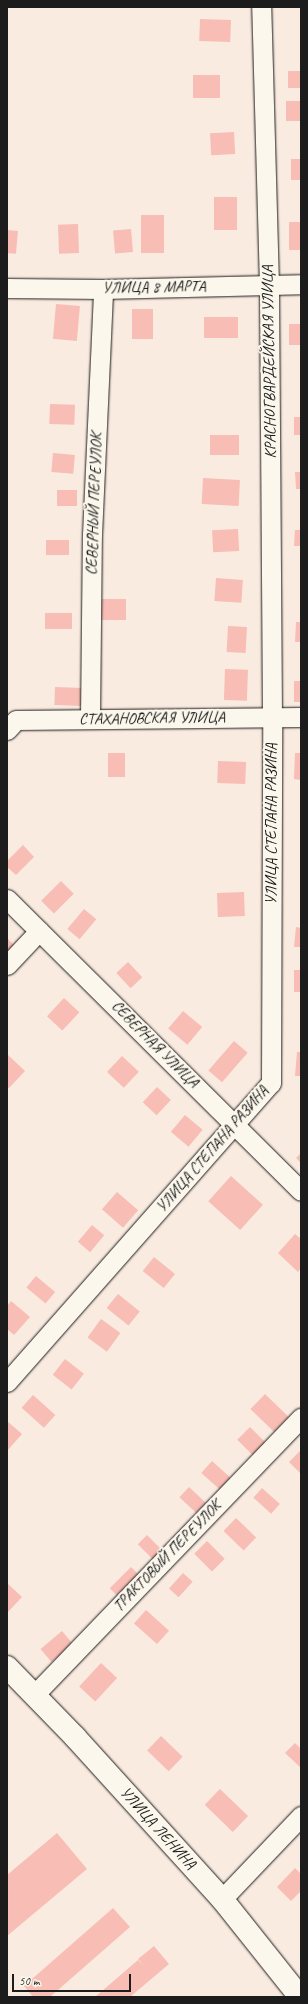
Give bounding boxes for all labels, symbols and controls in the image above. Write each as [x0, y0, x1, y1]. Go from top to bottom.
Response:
street label: КРАСНОГВАРДЕЙСКАЯ УЛИЦА [258, 266, 280, 458]
street label: УЛИЦА 8 МАРТА [102, 276, 206, 298]
street label: СЕВЕРНЫЙ ПЕРЕУЛОК [82, 432, 106, 576]
street label: СТАХАНОВСКАЯ УЛИЦА [79, 707, 225, 729]
street label: УЛИЦА СТЕПАНА РАЗИНА [261, 743, 281, 905]
street label: СЕВЕРНАЯ УЛИЦА [107, 996, 203, 1092]
street label: УЛИЦА СТЕПАНА РАЗИНА [152, 1082, 272, 1216]
street label: ТРАКТОВЫЙ ПЕРЕУЛОК [109, 1496, 225, 1616]
street label: УЛИЦА ЛЕНИНА [116, 1783, 200, 1873]
scale bar [14, 1966, 133, 1992]
text: 50 m [19, 1973, 39, 1989]

